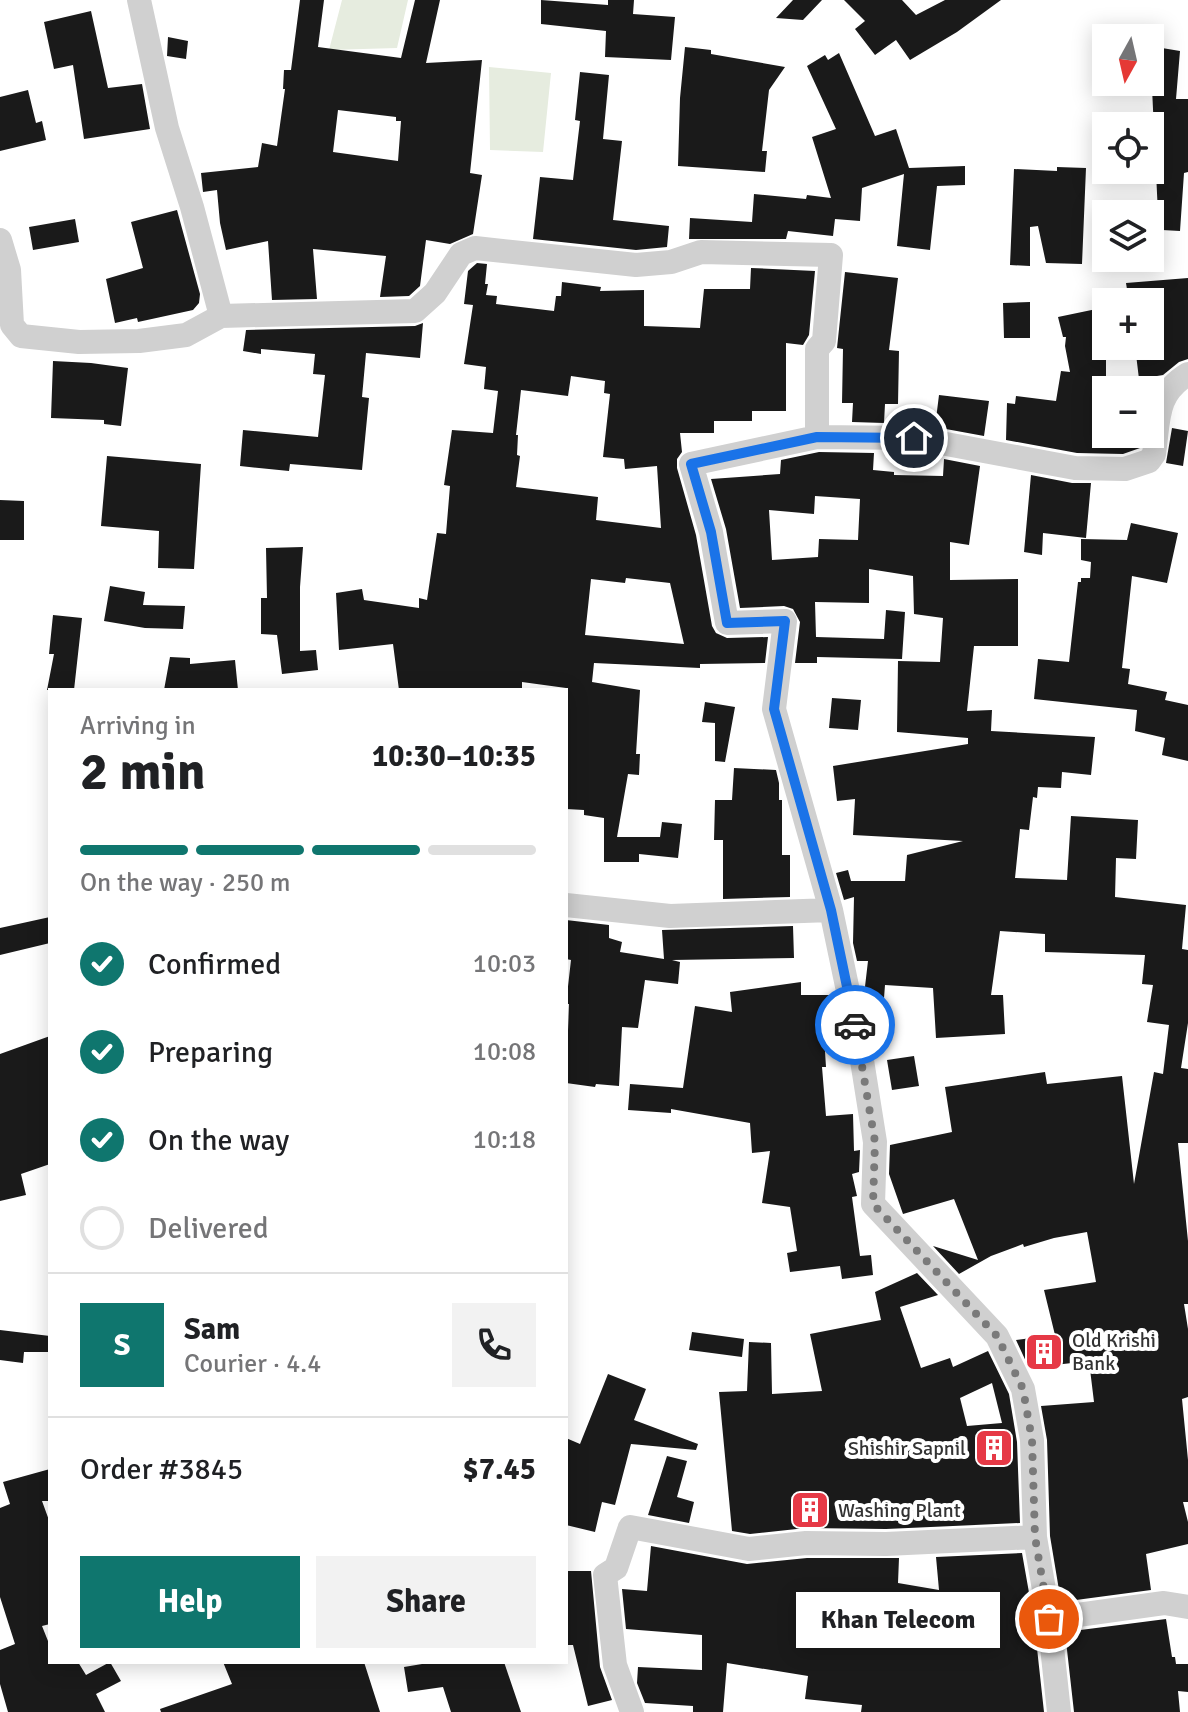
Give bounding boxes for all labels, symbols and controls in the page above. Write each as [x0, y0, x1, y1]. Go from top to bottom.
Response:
north arrow [1092, 24, 1164, 96]
map controls [1092, 24, 1164, 448]
button: locate [1092, 112, 1164, 184]
button: layers [1092, 200, 1164, 272]
button: + [1092, 288, 1164, 360]
button: − [1092, 376, 1164, 448]
pin [880, 404, 948, 472]
icon: home [892, 416, 936, 460]
text: Arriving in [80, 710, 196, 742]
text: 10:30–10:35 [372, 738, 536, 775]
text: 2 min [80, 740, 206, 804]
text: On the way · 250 m [80, 867, 290, 899]
icon: check [80, 942, 124, 986]
text: Confirmed [148, 946, 281, 983]
text: 10:03 [473, 948, 536, 980]
courier [815, 985, 895, 1065]
icon: car [833, 1003, 877, 1047]
icon: check [80, 1030, 124, 1074]
text: Preparing [148, 1034, 273, 1071]
text: 10:08 [473, 1036, 536, 1068]
icon: check [80, 1118, 124, 1162]
text: On the way [148, 1122, 289, 1159]
text: 10:18 [473, 1124, 536, 1156]
text: Delivered [148, 1210, 269, 1247]
button: phone [452, 1303, 536, 1387]
text: Sam [184, 1311, 240, 1348]
text: S [114, 1327, 130, 1364]
place label: Old Krishi Bank [1072, 1328, 1156, 1376]
building icon: Old Krishi Bank [1023, 1331, 1065, 1373]
text: Courier · 4.4 [184, 1348, 321, 1380]
building icon: Shishir Sapnil [973, 1427, 1015, 1469]
place label: Shishir Sapnil [848, 1436, 966, 1461]
text: Order #3845 [80, 1451, 243, 1488]
text: $7.45 [463, 1451, 536, 1488]
building icon: Washing Plant [789, 1489, 831, 1531]
place label: Washing Plant [838, 1498, 961, 1523]
button: Help [80, 1556, 300, 1648]
button: Share [316, 1556, 536, 1648]
pin [1015, 1585, 1083, 1653]
callout: Khan Telecom [797, 1591, 1001, 1647]
icon: bag [1027, 1597, 1071, 1641]
text: Khan Telecom [821, 1604, 975, 1636]

